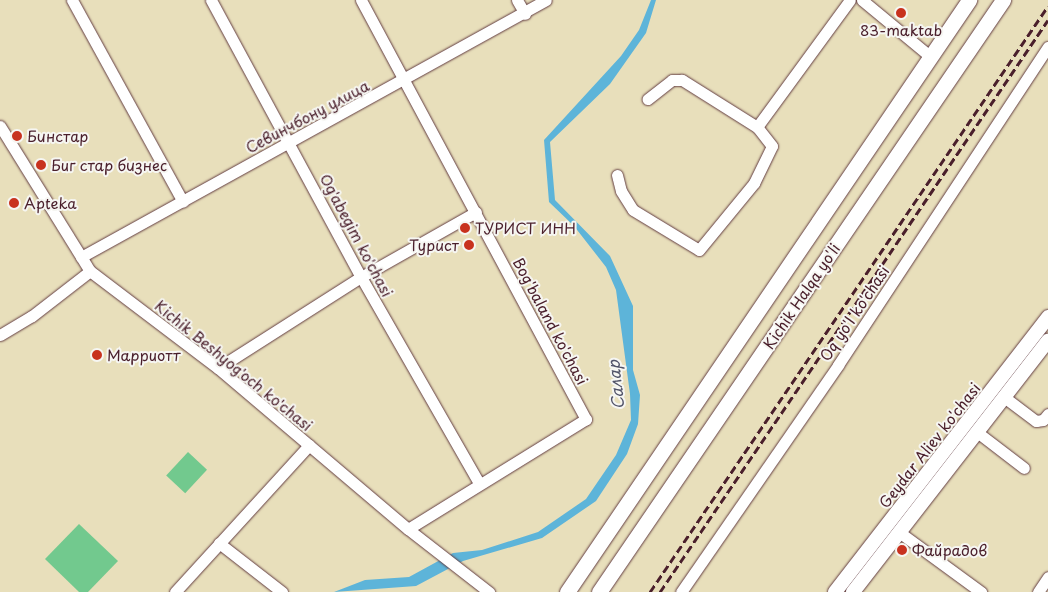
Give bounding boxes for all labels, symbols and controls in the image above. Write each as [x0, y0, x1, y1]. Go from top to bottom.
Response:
marker: 83-maktab [895, 7, 907, 19]
place label: 83-maktab [860, 21, 942, 39]
street label: Севинчбону улица [242, 76, 372, 156]
place label: Бинстар [27, 127, 88, 145]
marker: Бинстар [11, 130, 23, 142]
place label: Биг стар бизнес [51, 156, 168, 174]
marker: Биг стар бизнес [35, 159, 47, 171]
street label: Og'abegim ko'chasi [317, 170, 397, 300]
place label: Apteka [24, 194, 77, 212]
marker: Apteka [8, 197, 20, 209]
place label: ТУРИСТ ИНН [475, 219, 576, 237]
marker: ТУРИСТ ИНН [459, 222, 471, 234]
place label: Турист [409, 236, 459, 254]
marker: Турист [463, 239, 475, 251]
street label: Kichik Halqa yo'li [758, 239, 844, 353]
street label: Bog'baland ko'chasi [510, 254, 592, 388]
street label: Oq yo'l ko'chasi [815, 262, 893, 364]
street label: Kichik Beshyog'och ko'chasi [151, 296, 317, 434]
place label: Марриотт [107, 346, 180, 364]
marker: Марриотт [91, 349, 103, 361]
water label: Салар [603, 359, 627, 411]
street label: Geydar Aliev ko'chasi [875, 379, 983, 511]
place label: Файрадов [912, 541, 987, 559]
marker: Файрадов [896, 544, 908, 556]

